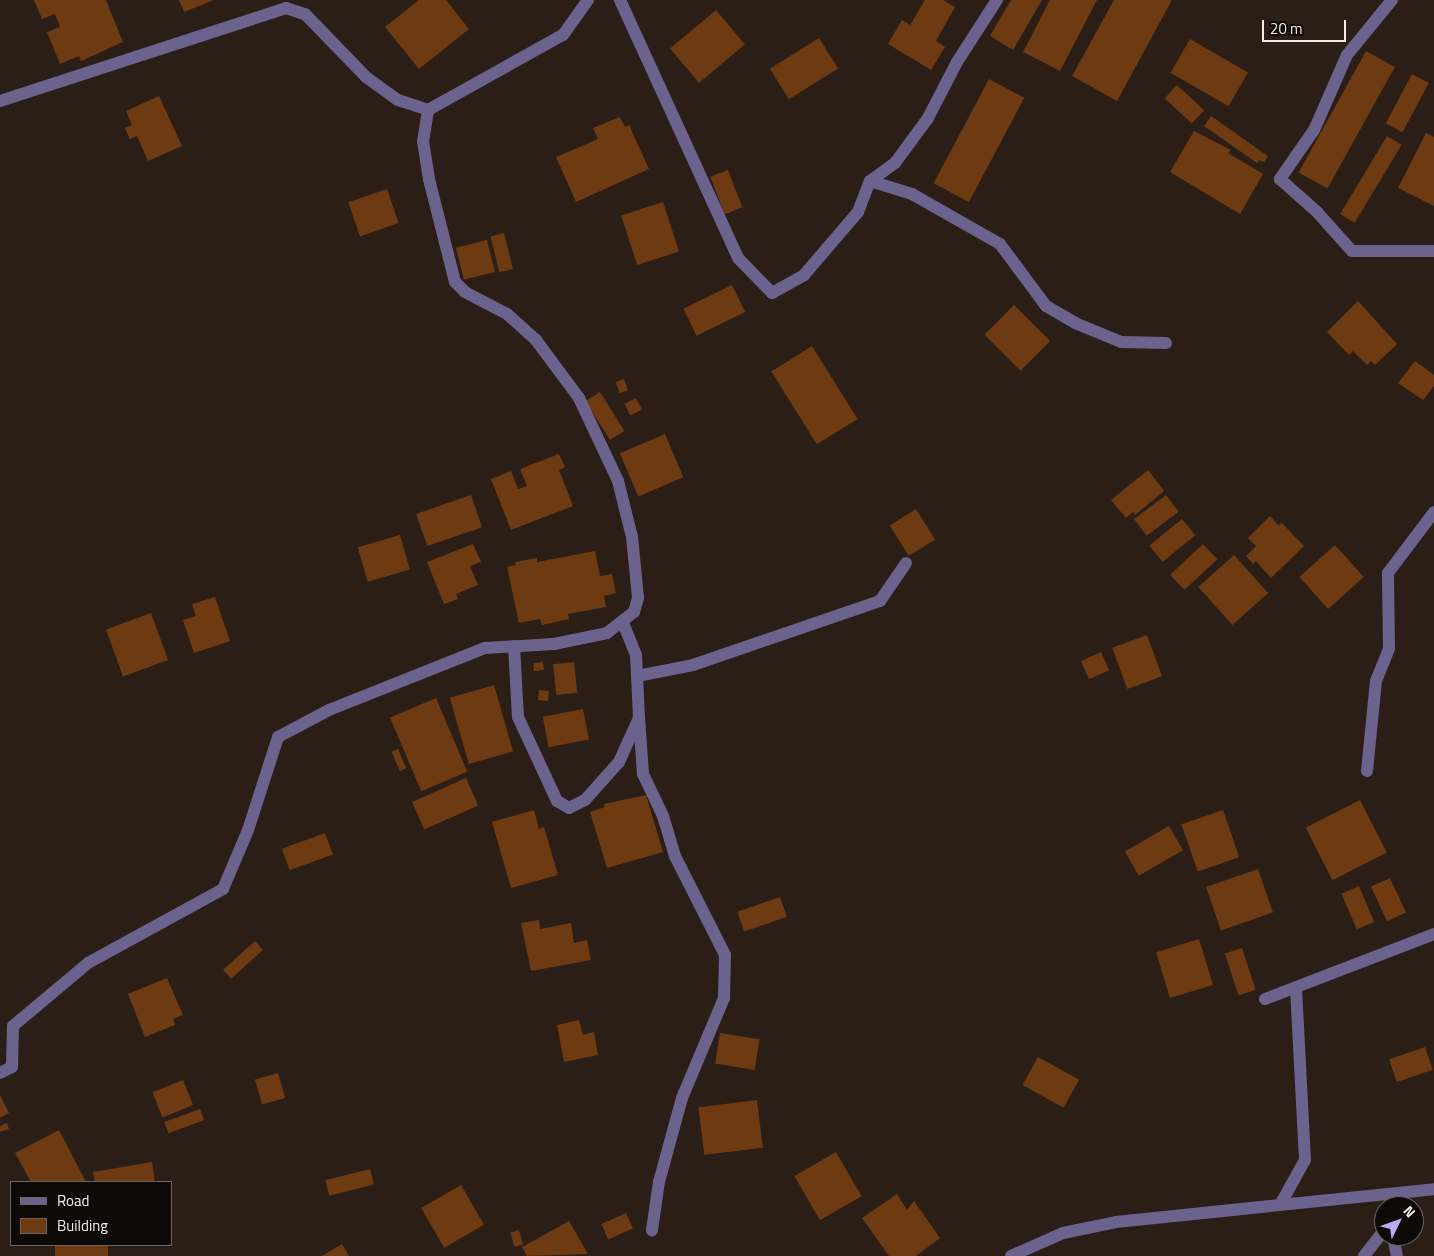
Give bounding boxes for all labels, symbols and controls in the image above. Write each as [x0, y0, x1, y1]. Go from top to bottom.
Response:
scale bar [1264, 10, 1348, 42]
text: 20 m [1270, 17, 1303, 40]
legend [10, 1181, 172, 1246]
text: Road [57, 1189, 89, 1212]
north arrow [1374, 1196, 1424, 1246]
text: N [1399, 1201, 1421, 1222]
text: Building [57, 1214, 108, 1237]

